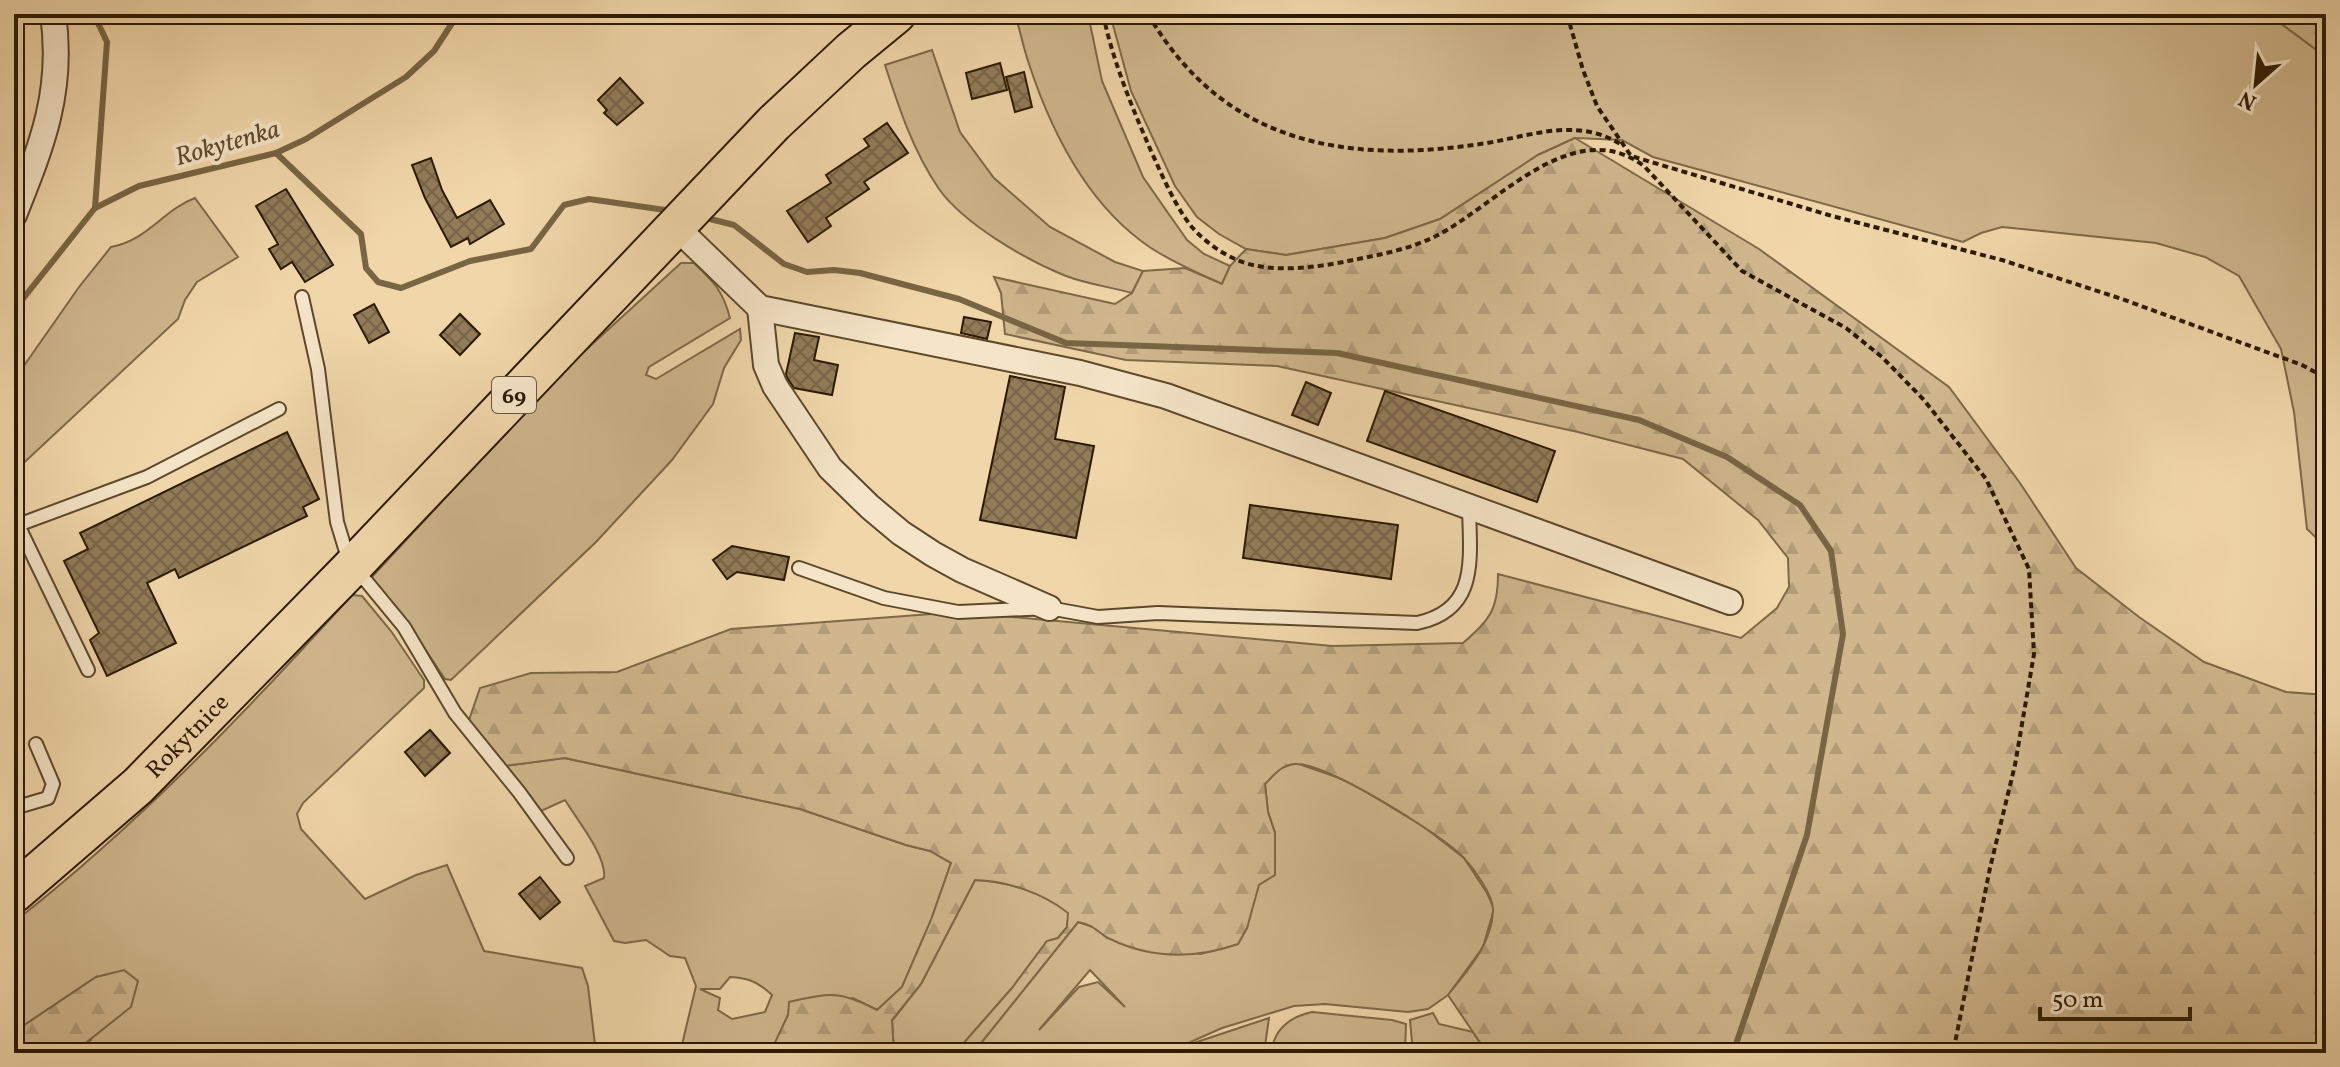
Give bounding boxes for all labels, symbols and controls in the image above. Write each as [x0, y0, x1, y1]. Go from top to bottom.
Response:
north arrow [2216, 44, 2296, 124]
text: N [2234, 82, 2262, 117]
water label: Rokytenka [171, 112, 284, 176]
road number: 69 [492, 377, 536, 413]
street label: Rokytnice [139, 687, 238, 787]
scale bar [2040, 971, 2190, 1021]
text: 50 m [2052, 984, 2104, 1018]

